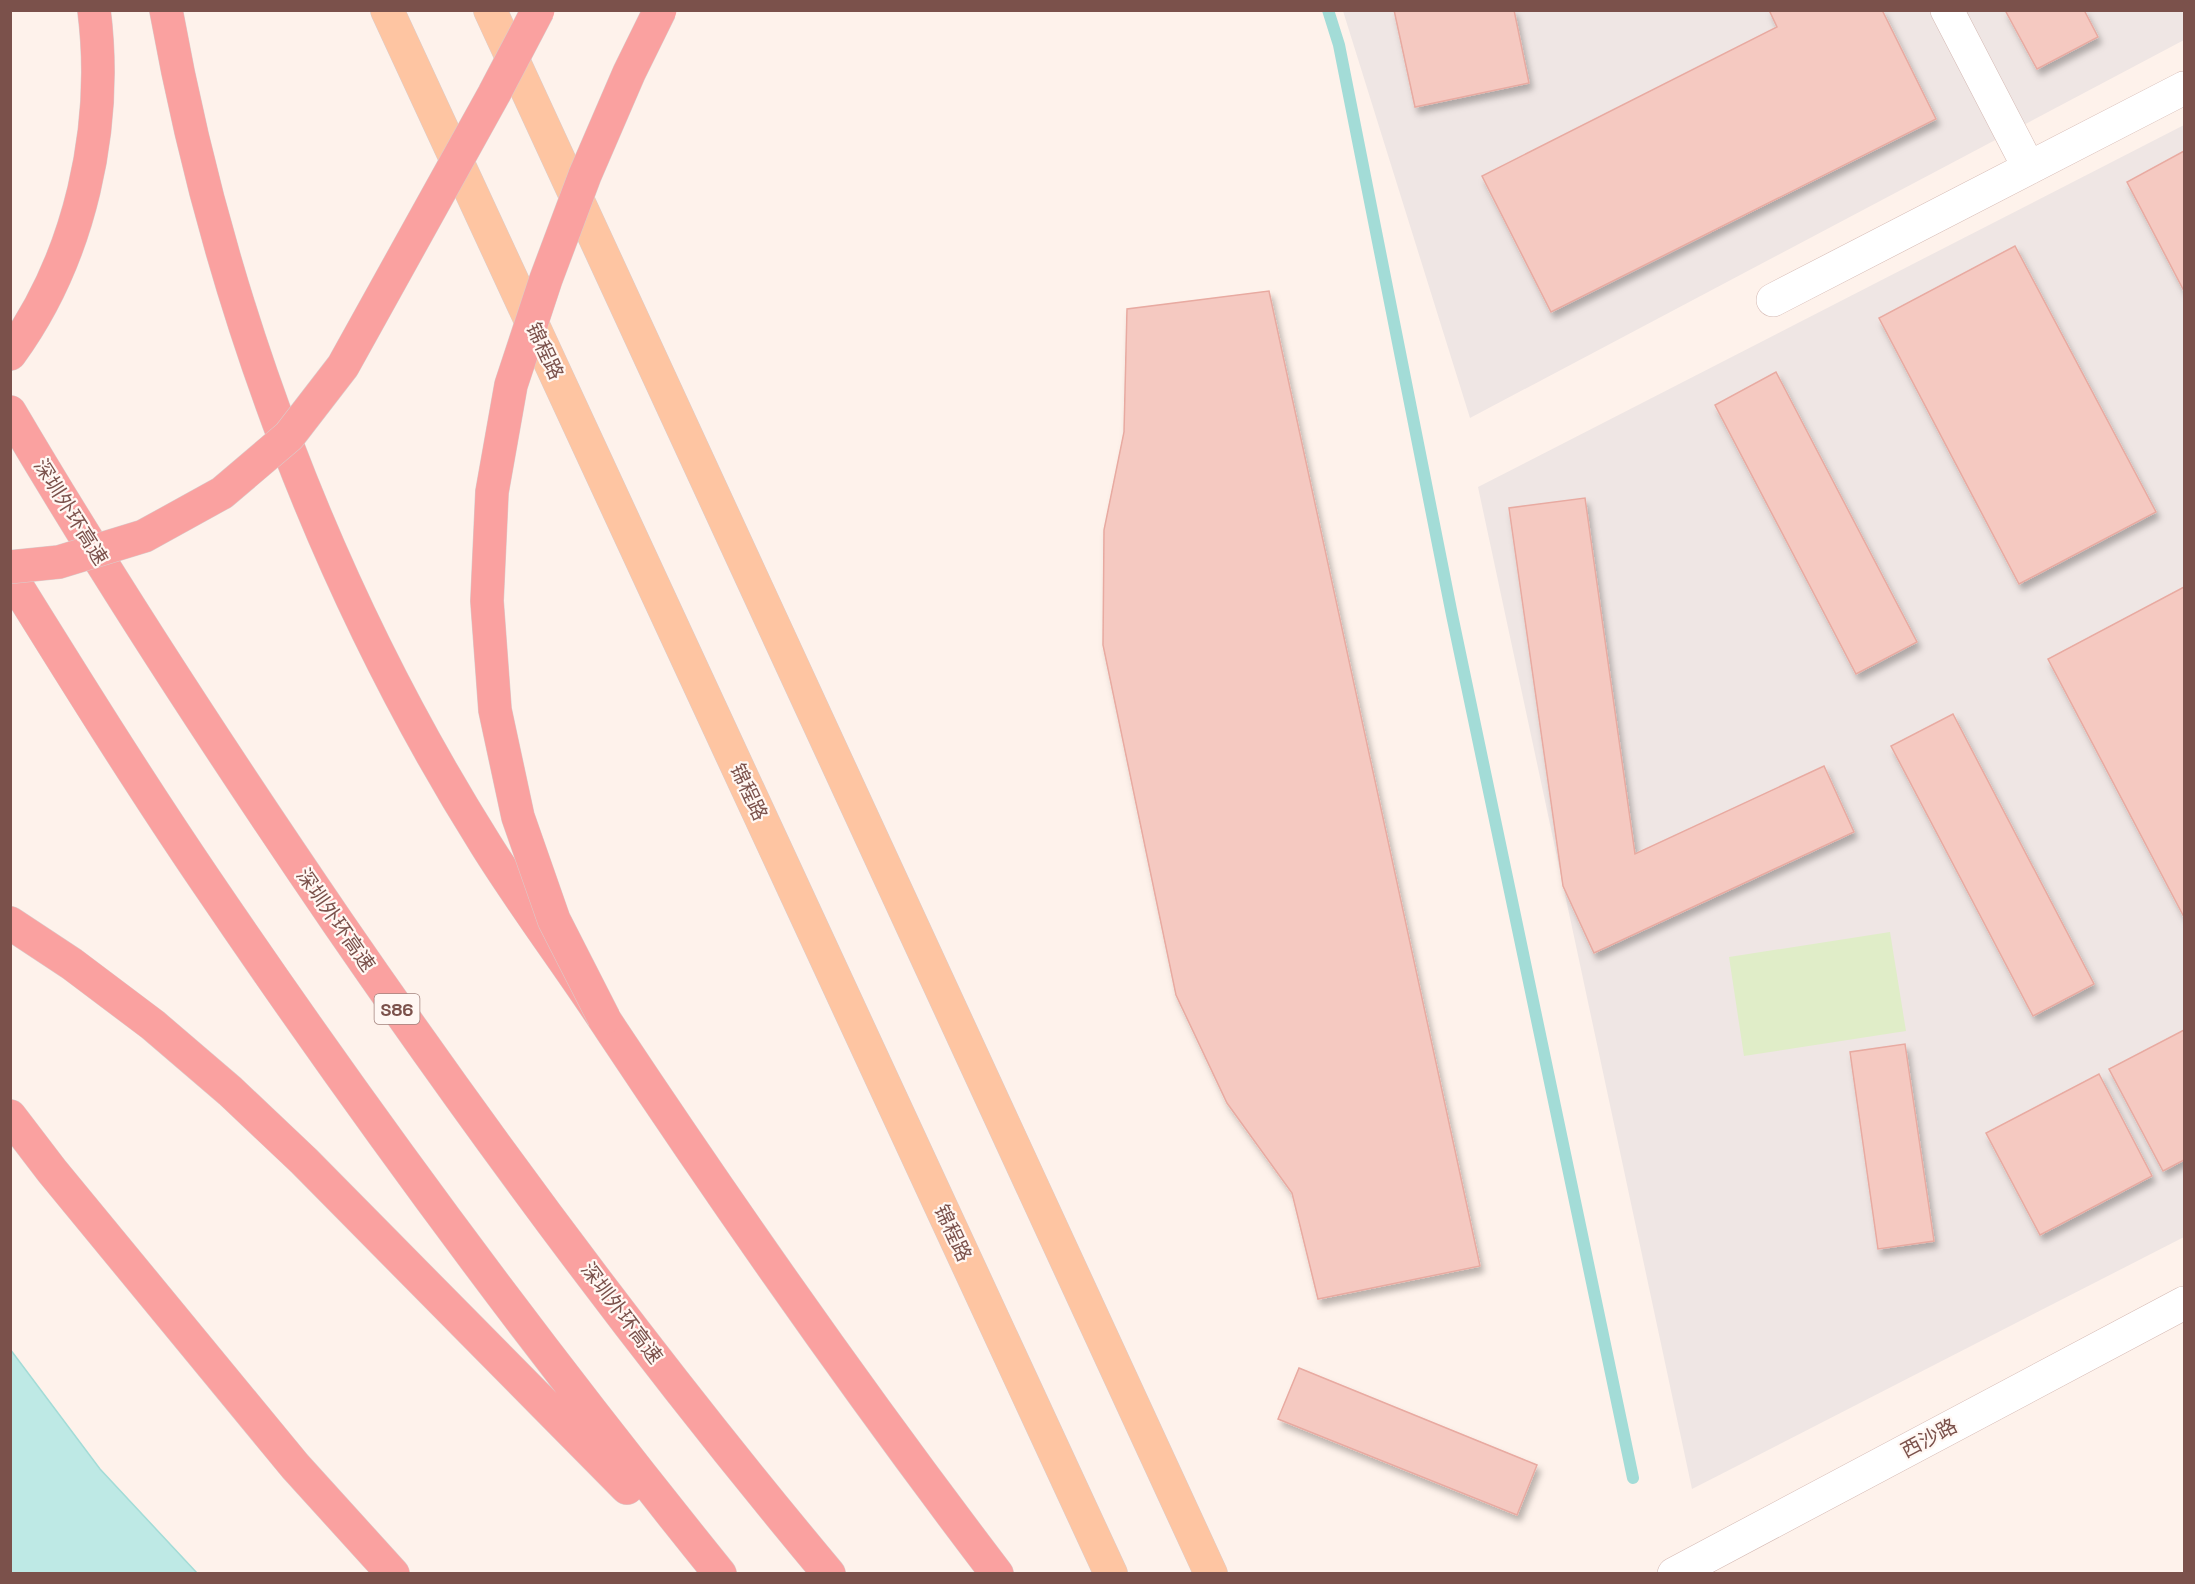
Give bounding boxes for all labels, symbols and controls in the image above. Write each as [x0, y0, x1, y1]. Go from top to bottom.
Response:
street label: 锦程路 [521, 318, 569, 384]
street label: 深圳外环高速 [28, 454, 114, 570]
street label: 锦程路 [725, 759, 773, 825]
street label: 深圳外环高速 [291, 863, 381, 977]
road number: S86 [374, 994, 420, 1024]
street label: 锦程路 [929, 1200, 977, 1266]
street label: 深圳外环高速 [576, 1257, 668, 1369]
street label: 西沙路 [1896, 1412, 1962, 1464]

